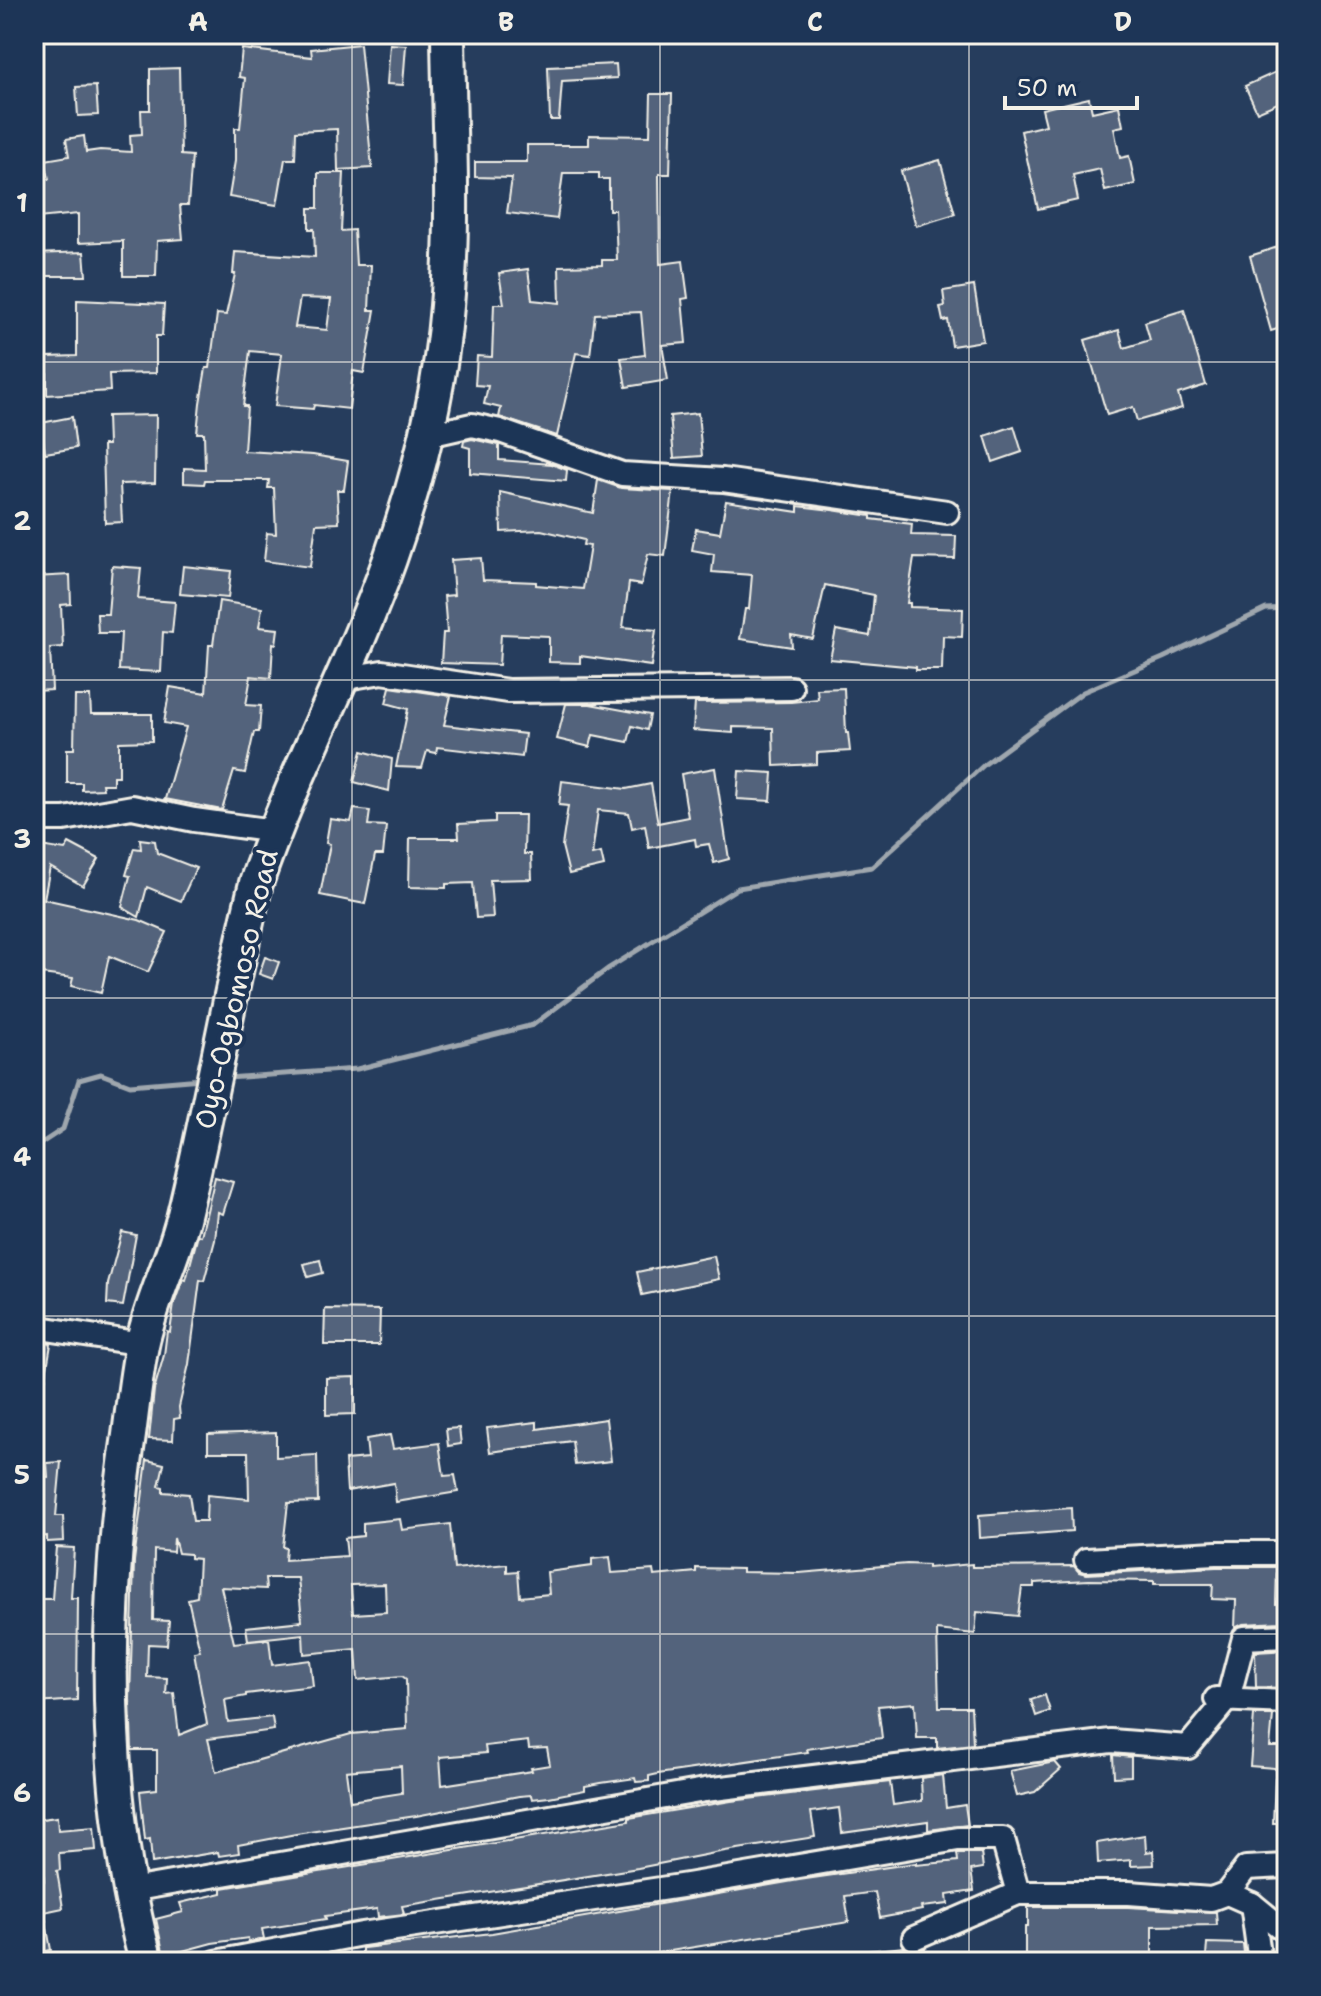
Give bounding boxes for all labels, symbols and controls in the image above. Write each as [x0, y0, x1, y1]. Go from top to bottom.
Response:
text: A [188, 4, 208, 39]
text: B [498, 4, 514, 39]
text: C [807, 4, 823, 39]
text: D [1114, 4, 1132, 39]
scale bar [1005, 60, 1137, 110]
text: 50 m [1017, 72, 1077, 104]
text: 1 [16, 185, 28, 220]
text: 2 [13, 503, 31, 538]
text: 3 [13, 821, 31, 856]
street label: Oyo-Ogbomoso Road [185, 845, 287, 1133]
text: 4 [13, 1139, 31, 1174]
text: 5 [14, 1457, 30, 1492]
text: 6 [13, 1775, 31, 1810]

